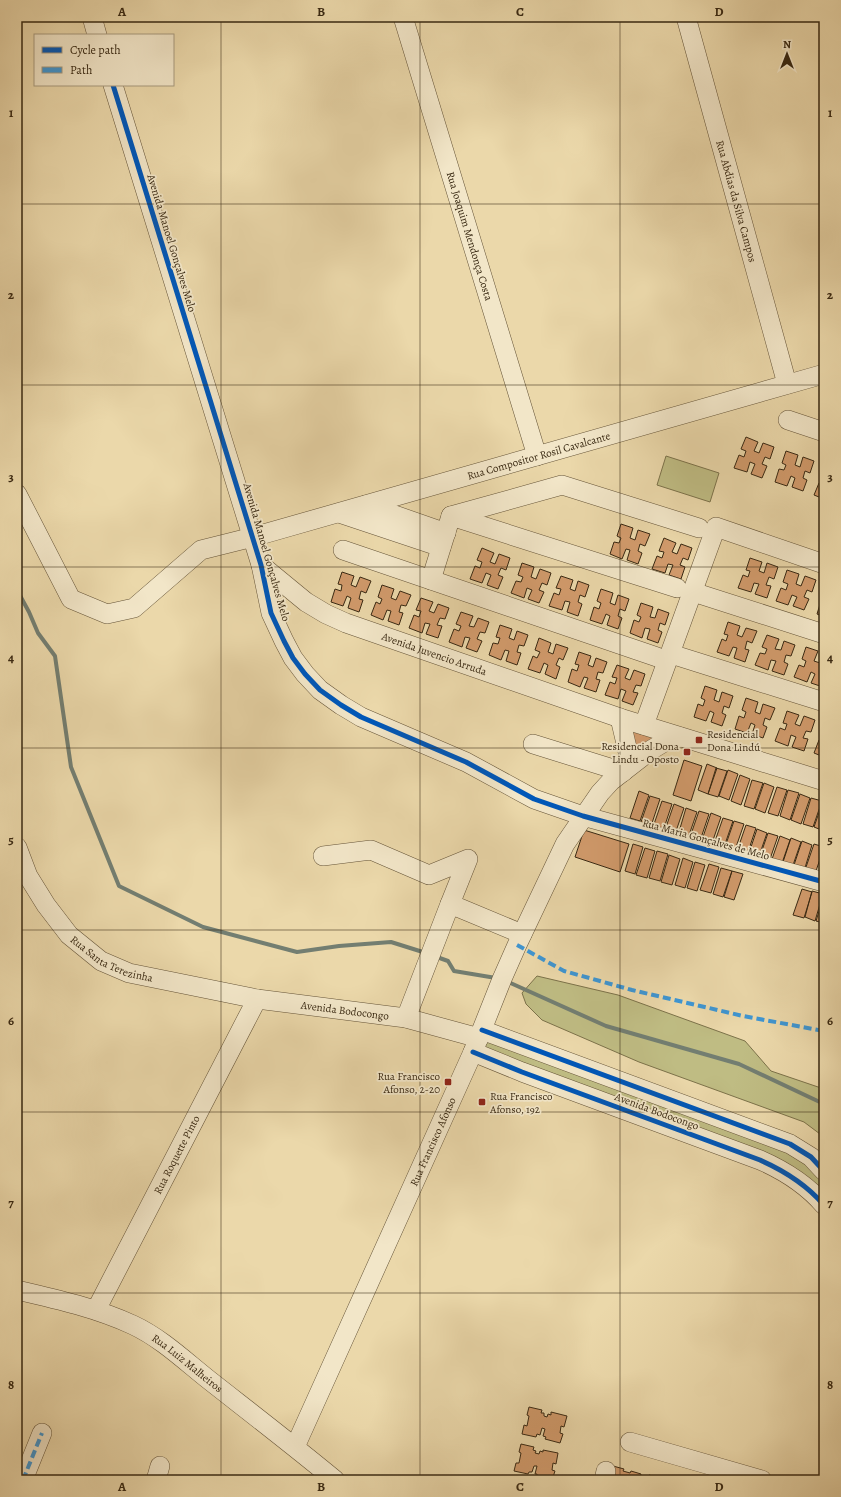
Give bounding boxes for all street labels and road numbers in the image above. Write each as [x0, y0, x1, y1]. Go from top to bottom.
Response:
street label: Rua Abdias da Silva Campos [712, 139, 760, 264]
street label: Rua Joaquim Mendonça Costa [443, 170, 496, 303]
street label: Avenida Manoel Gonçalves Melo [143, 172, 200, 314]
street label: Rua Compositor Rosil Cavalcante [465, 428, 612, 484]
street label: Avenida Manoel Gonçalves Melo [239, 480, 294, 624]
street label: Avenida Juvencio Arruda [379, 629, 490, 680]
street label: Rua Maria Gonçalves de Melo [641, 815, 772, 864]
street label: Rua Santa Terezinha [67, 932, 155, 986]
street label: Avenida Bodocongo [299, 998, 390, 1024]
street label: Avenida Bodocongo [612, 1089, 701, 1134]
street label: Rua Francisco Afonso [407, 1094, 460, 1189]
street label: Rua Roquette Pinto [150, 1112, 204, 1197]
street label: Rua Luiz Malheiros [149, 1331, 226, 1396]

